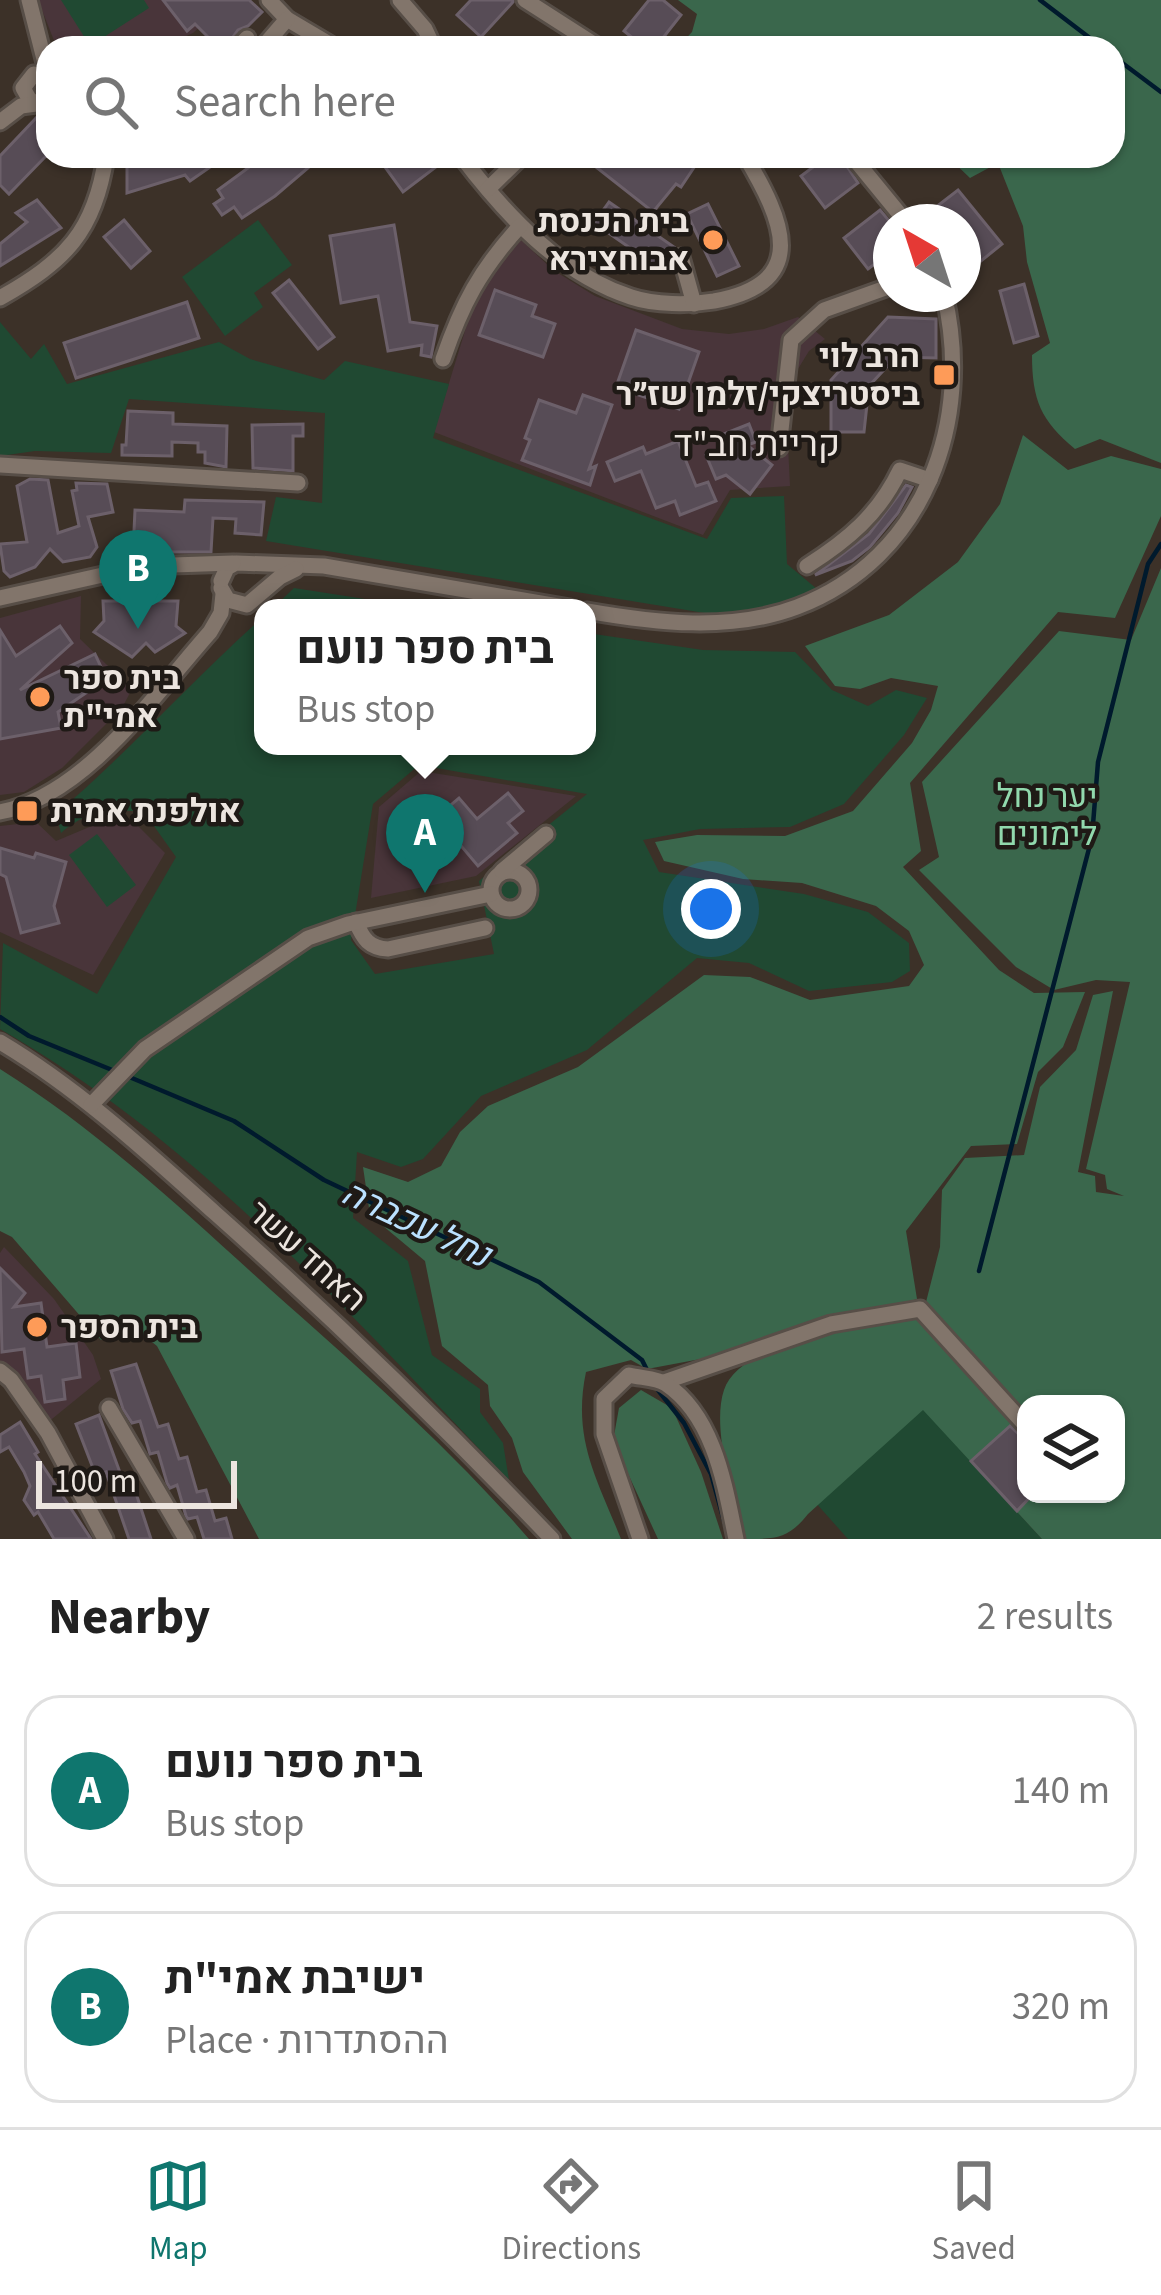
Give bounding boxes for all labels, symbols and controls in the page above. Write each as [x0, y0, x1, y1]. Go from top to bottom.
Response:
search box [36, 36, 1125, 168]
icon: search [78, 69, 144, 135]
text: Search here [174, 70, 396, 134]
place label: בית הכנסת אבוחצירא [538, 198, 689, 283]
north arrow [873, 204, 981, 312]
marker: בית הכנסת אבוחצירא [700, 227, 726, 253]
place label: הרב לוי ביסטריצקי/זלמן שז״ר [616, 333, 920, 418]
marker: הרב לוי ביסטריצקי/זלמן שז״ר [931, 362, 957, 388]
district label: קריית חב"ד [674, 419, 840, 470]
pin: B [99, 530, 177, 629]
popup [254, 599, 596, 755]
text: בית ספר נועם [296, 617, 554, 681]
place label: בית ספר אמי"ת [64, 655, 181, 740]
text: Bus stop [296, 682, 436, 738]
marker: בית ספר אמי"ת [27, 684, 53, 710]
park label: יער נחל לימונים [997, 773, 1097, 858]
place label: אולפנת אמית [51, 788, 241, 835]
pin: A [386, 794, 464, 893]
marker: אולפנת אמית [14, 798, 40, 824]
your location [681, 879, 741, 939]
water label: נחל עכברה [333, 1167, 501, 1282]
street label: האחד עשר [237, 1190, 377, 1322]
place label: בית הספר [61, 1304, 198, 1351]
marker: בית הספר [24, 1314, 50, 1340]
map controls [1017, 1395, 1125, 1503]
button: layers [1017, 1395, 1125, 1503]
scale bar [36, 1455, 237, 1508]
text: 100 m [54, 1458, 137, 1505]
text: Nearby [48, 1581, 210, 1653]
text: 2 results [977, 1589, 1113, 1645]
text: בית ספר נועם [165, 1731, 423, 1795]
text: A [79, 1763, 101, 1819]
text: 140 m [1012, 1763, 1110, 1819]
text: Bus stop [165, 1796, 304, 1852]
text: ישיבת אמי"ת [165, 1947, 425, 2011]
text: B [78, 1979, 102, 2035]
text: 320 m [1012, 1979, 1110, 2035]
text: Place · ההסתדרות [165, 2013, 449, 2069]
tab: Map [145, 2153, 211, 2272]
tab: Directions [502, 2153, 641, 2272]
tab: Saved [932, 2153, 1016, 2272]

